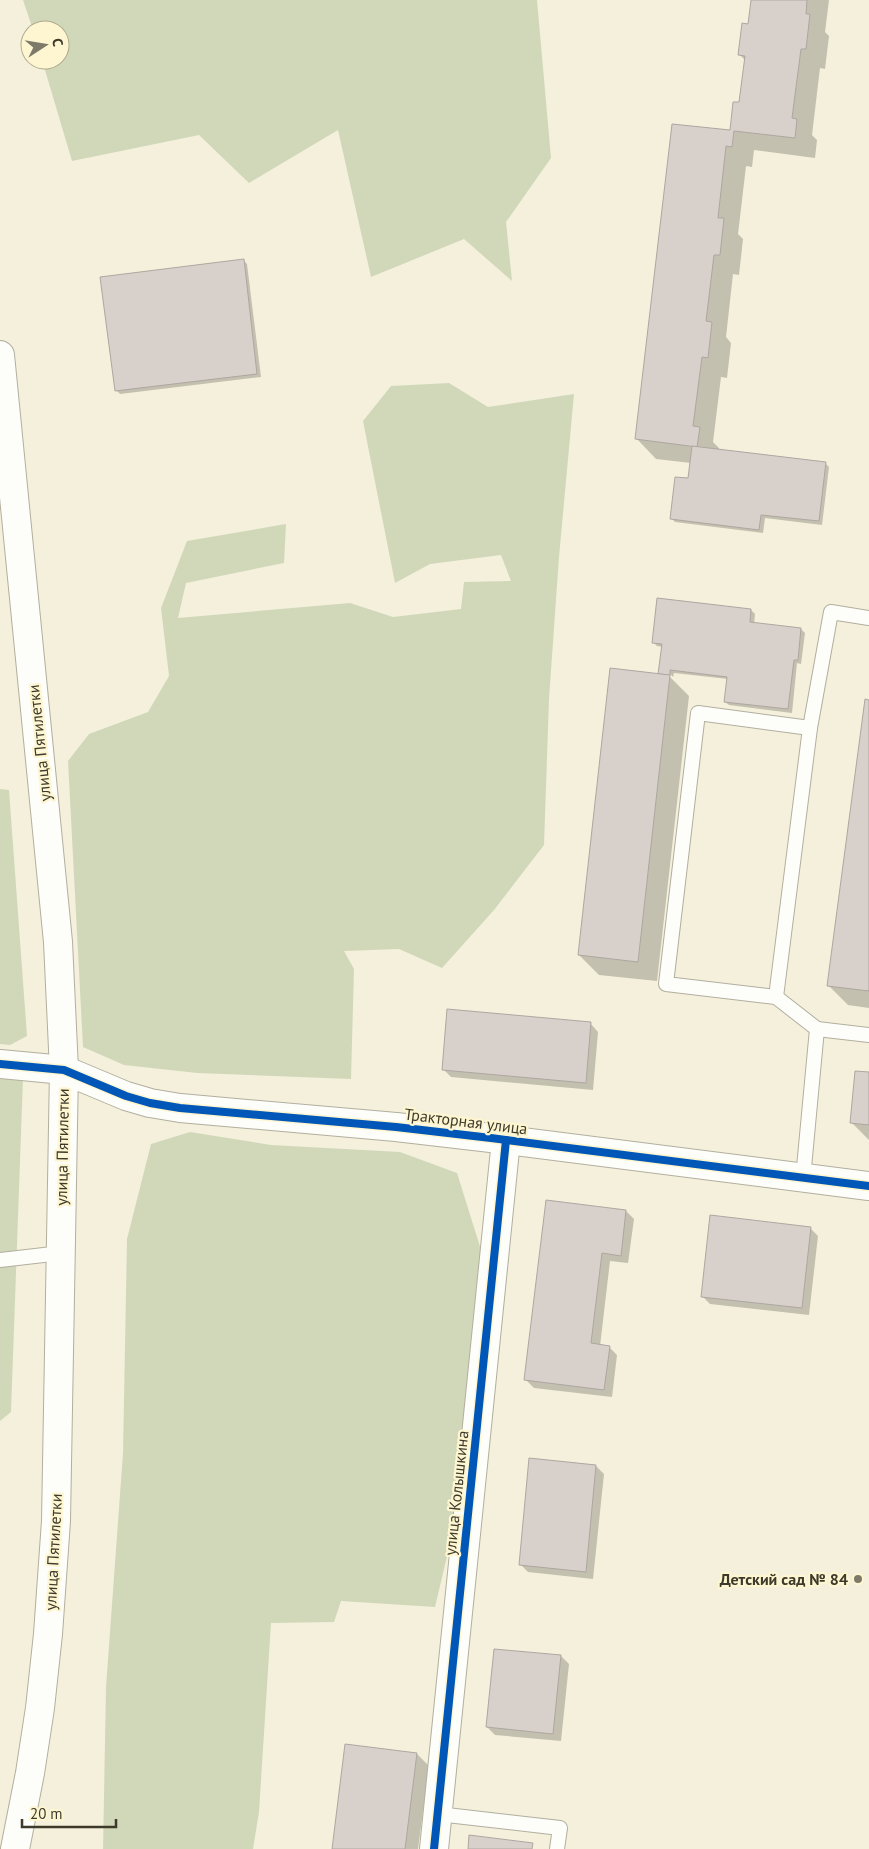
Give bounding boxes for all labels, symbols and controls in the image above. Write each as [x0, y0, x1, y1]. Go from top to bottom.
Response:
north arrow [20, 20, 70, 70]
text: С [48, 37, 67, 48]
street label: улица Пятилетки [23, 684, 55, 802]
street label: улица Пятилетки [51, 1088, 73, 1206]
street label: Тракторная улица [403, 1104, 529, 1138]
street label: улица Колышкина [439, 1430, 473, 1556]
street label: улица Пятилетки [40, 1493, 66, 1611]
place label: Детский сад № 84 [720, 1569, 848, 1589]
marker: Детский сад № 84 [852, 1573, 864, 1585]
scale bar [22, 1796, 116, 1828]
text: 20 m [30, 1804, 63, 1823]

